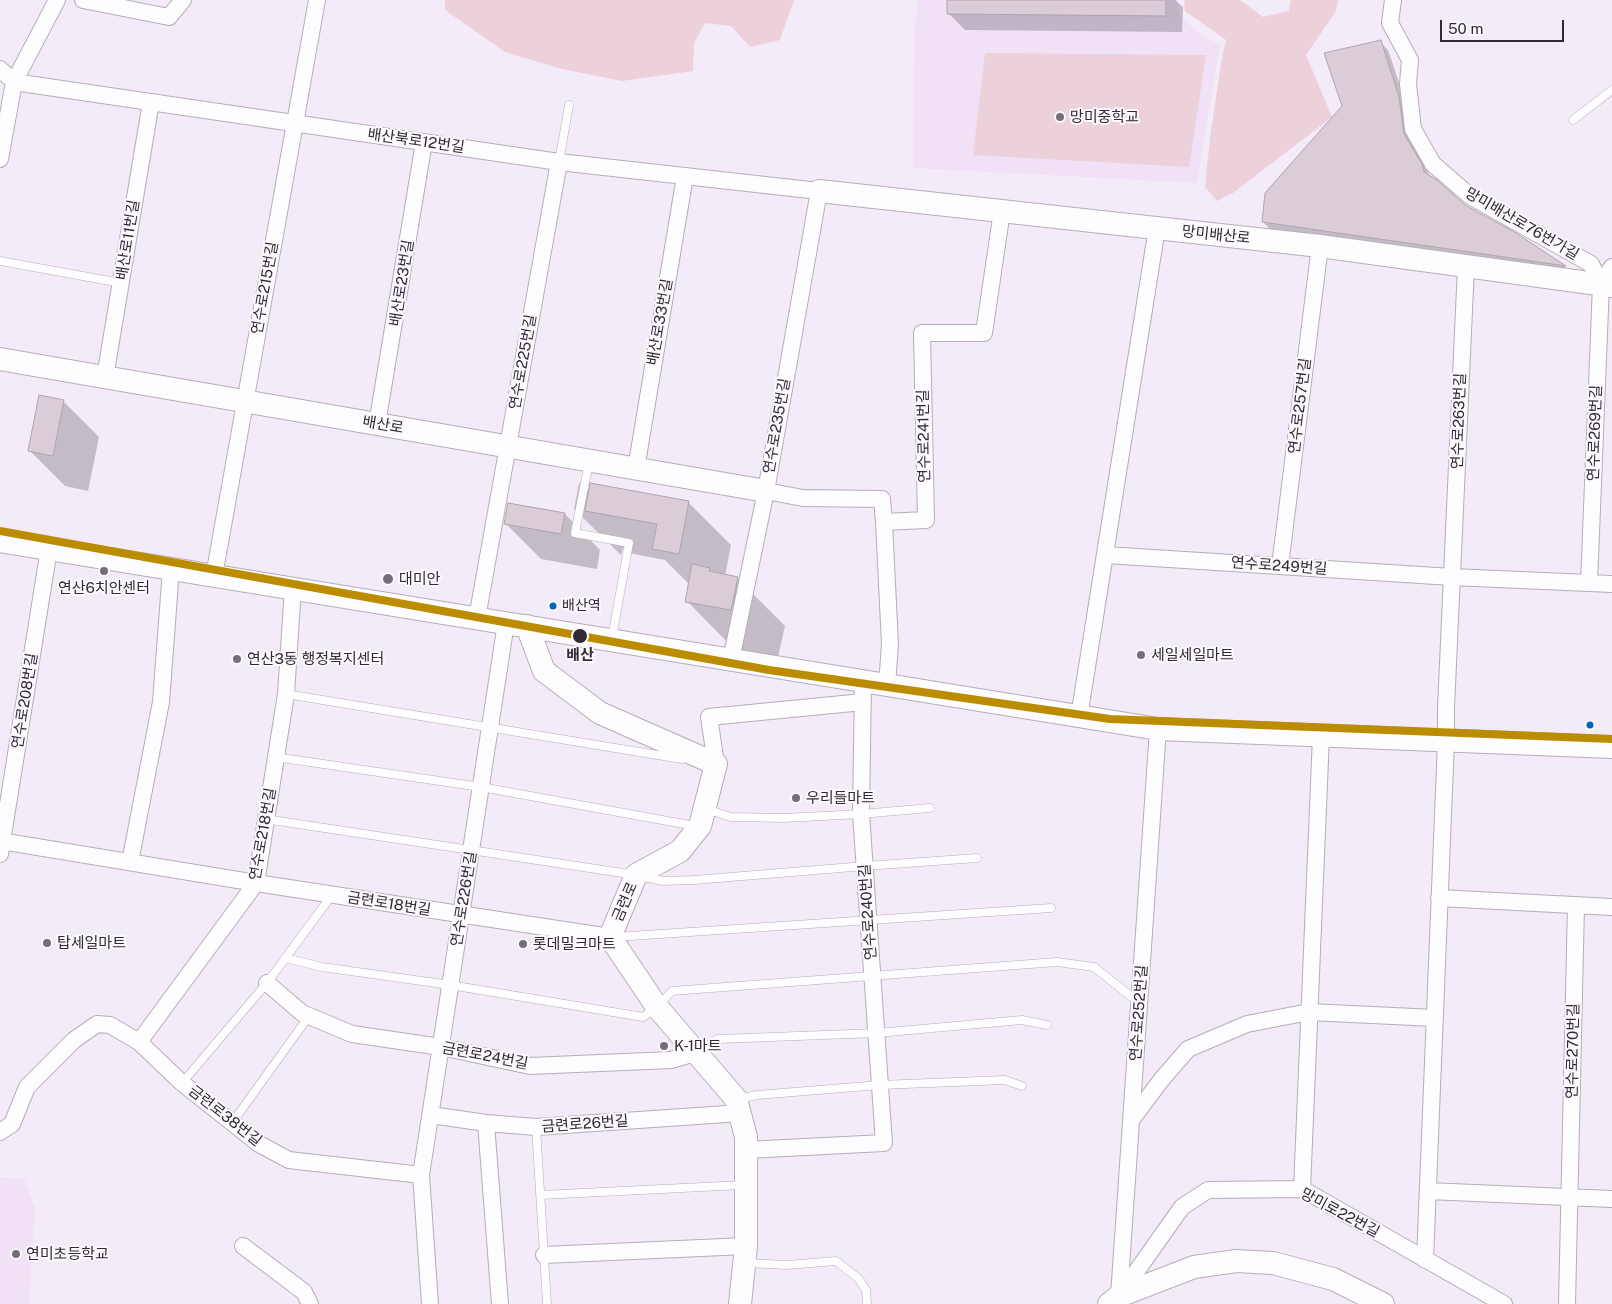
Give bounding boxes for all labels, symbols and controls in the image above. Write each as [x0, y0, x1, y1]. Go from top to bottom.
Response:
scale bar [1442, 10, 1566, 42]
text: 50 m [1448, 20, 1483, 37]
place label: 망미중학교 [1070, 108, 1139, 126]
marker: 망미중학교 [1054, 111, 1066, 123]
street label: 배산북로12번길 [366, 125, 466, 157]
street label: 망미배산로76번가길 [1462, 184, 1582, 264]
street label: 배산로11번길 [113, 198, 143, 282]
street label: 망미배산로 [1181, 222, 1251, 248]
street label: 배산로23번길 [386, 238, 418, 328]
street label: 연수로215번길 [248, 240, 282, 336]
street label: 배산로33번길 [644, 277, 676, 367]
street label: 연수로225번길 [506, 313, 540, 411]
street label: 연수로257번길 [1285, 357, 1315, 455]
street label: 연수로263번길 [1448, 372, 1470, 470]
street label: 연수로235번길 [760, 377, 794, 475]
street label: 연수로269번길 [1584, 384, 1606, 482]
street label: 연수로241번길 [914, 389, 934, 483]
street label: 배산로 [361, 413, 405, 437]
street label: 연수로249번길 [1230, 554, 1328, 578]
marker: 연산6치안센터 [98, 565, 110, 577]
place label: 대미안 [399, 570, 440, 588]
marker: 대미안 [381, 572, 395, 586]
place label: 연산6치안센터 [58, 579, 150, 597]
place label: 배산역 [562, 598, 601, 614]
marker: 배산역 [548, 601, 558, 611]
marker: 배산 [571, 627, 589, 645]
place label: 배산 [566, 646, 594, 664]
place label: 세일세일마트 [1151, 646, 1234, 664]
marker: 세일세일마트 [1135, 649, 1147, 661]
place label: 연산3동 행정복지센터 [247, 650, 384, 668]
street label: 연수로208번길 [9, 652, 41, 750]
marker: 연산3동 행정복지센터 [231, 653, 243, 665]
unlabelled marker [1585, 720, 1595, 730]
street label: 연수로218번길 [246, 786, 280, 882]
place label: 우리들마트 [806, 789, 875, 807]
marker: 우리들마트 [790, 792, 802, 804]
street label: 연수로226번길 [448, 850, 480, 948]
street label: 연수로240번길 [856, 863, 880, 961]
street label: 금련로 [609, 879, 641, 925]
street label: 금련로18번길 [346, 888, 432, 920]
place label: 탑세일마트 [57, 934, 126, 952]
place label: 롯데밀크마트 [533, 935, 616, 953]
marker: 탑세일마트 [41, 937, 53, 949]
marker: 롯데밀크마트 [517, 938, 529, 950]
street label: 연수로252번길 [1127, 964, 1151, 1062]
street label: 연수로270번길 [1563, 1003, 1583, 1099]
place label: K-1마트 [674, 1037, 722, 1055]
street label: 금련로24번길 [440, 1039, 530, 1073]
marker: K-1마트 [658, 1040, 670, 1052]
street label: 금련로38번길 [185, 1082, 265, 1150]
street label: 금련로26번길 [541, 1112, 629, 1136]
street label: 망미로22번길 [1297, 1185, 1383, 1241]
place label: 연미초등학교 [26, 1245, 109, 1263]
marker: 연미초등학교 [10, 1248, 22, 1260]

